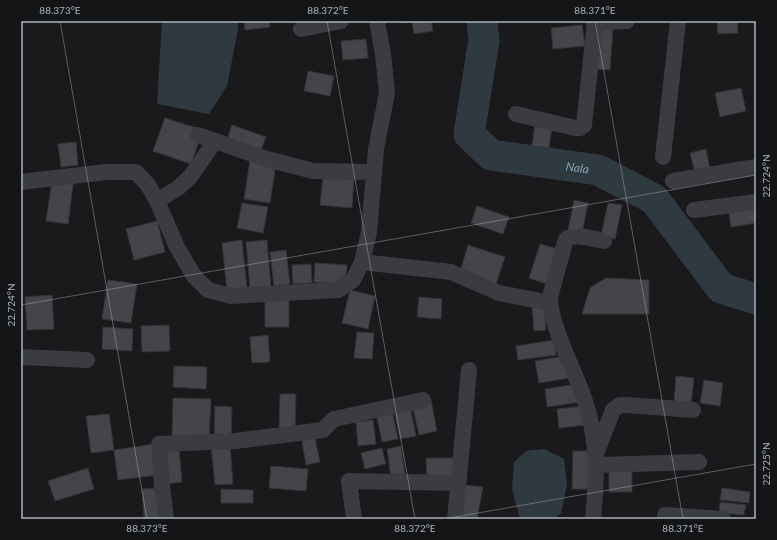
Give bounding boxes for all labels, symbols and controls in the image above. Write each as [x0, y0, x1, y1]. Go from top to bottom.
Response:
text: 88.373°E [39, 4, 81, 16]
text: 88.372°E [307, 4, 349, 16]
text: 88.371°E [574, 4, 616, 16]
text: 22.724°N [760, 154, 772, 198]
water label: Nala [565, 158, 590, 176]
text: 22.724°N [5, 283, 17, 327]
text: 22.725°N [760, 442, 772, 486]
text: 88.373°E [126, 522, 168, 534]
text: 88.372°E [394, 522, 436, 534]
text: 88.371°E [662, 522, 704, 534]

